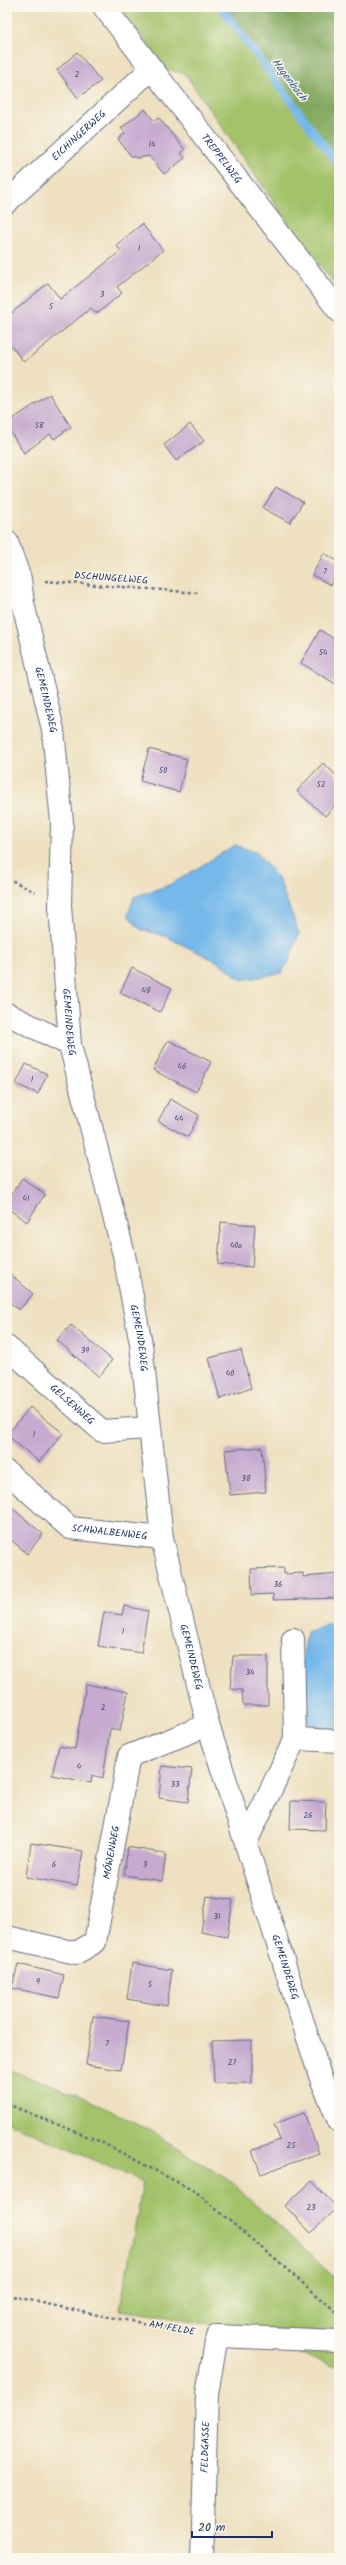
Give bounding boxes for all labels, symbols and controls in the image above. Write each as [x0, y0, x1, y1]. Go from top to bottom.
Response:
water label: Hagenbach [267, 54, 312, 106]
house number: 2 [75, 68, 80, 81]
street label: EICHINGERWEG [48, 106, 110, 165]
street label: TREPPELWEG [197, 131, 246, 187]
house number: 14 [149, 138, 156, 151]
house number: 1 [138, 242, 141, 255]
house number: 3 [100, 288, 105, 301]
house number: 5 [49, 300, 54, 313]
house number: 58 [34, 419, 44, 432]
house number: 7 [323, 565, 327, 578]
street label: DSCHUNGELWEG [73, 567, 149, 589]
house number: 54 [319, 646, 328, 659]
street label: GEMEINDEWEG [30, 665, 61, 735]
house number: 50 [159, 764, 167, 777]
house number: 52 [317, 778, 326, 791]
house number: 48 [141, 984, 151, 997]
street label: GEMEINDEWEG [58, 988, 81, 1058]
house number: 46 [178, 1060, 186, 1073]
house number: 1 [31, 1073, 34, 1086]
house number: 44 [175, 1112, 184, 1125]
house number: 41 [23, 1192, 30, 1205]
house number: 40a [230, 1239, 242, 1252]
street label: GEMEINDEWEG [126, 1303, 152, 1372]
house number: 39 [81, 1344, 89, 1357]
house number: 40 [226, 1367, 234, 1380]
street label: GELSENWEG [46, 1380, 98, 1429]
house number: 1 [33, 1428, 36, 1441]
house number: 38 [241, 1472, 251, 1485]
street label: SCHWALBENWEG [71, 1520, 148, 1544]
house number: 36 [273, 1578, 283, 1591]
street label: GEMEINDEWEG [175, 1622, 207, 1692]
house number: 1 [122, 1625, 125, 1638]
house number: 34 [246, 1666, 255, 1679]
house number: 2 [101, 1701, 106, 1714]
house number: 4 [77, 1760, 82, 1773]
house number: 33 [170, 1778, 180, 1791]
house number: 26 [303, 1809, 313, 1822]
street label: MÖWENWEG [99, 1824, 124, 1880]
house number: 6 [52, 1858, 56, 1871]
house number: 3 [143, 1858, 148, 1871]
house number: 31 [213, 1910, 221, 1923]
street label: GEMEINDEWEG [267, 1932, 303, 2002]
house number: 9 [36, 1975, 40, 1988]
house number: 5 [148, 1978, 153, 1991]
house number: 7 [105, 2037, 109, 2050]
house number: 27 [228, 2056, 236, 2069]
house number: 25 [287, 2139, 296, 2152]
house number: 23 [306, 2201, 316, 2214]
street label: AM FELDE [148, 2316, 198, 2340]
street label: FELDGASSE [197, 2420, 214, 2473]
scale bar [192, 2513, 272, 2539]
text: 20 m [198, 2518, 226, 2537]

